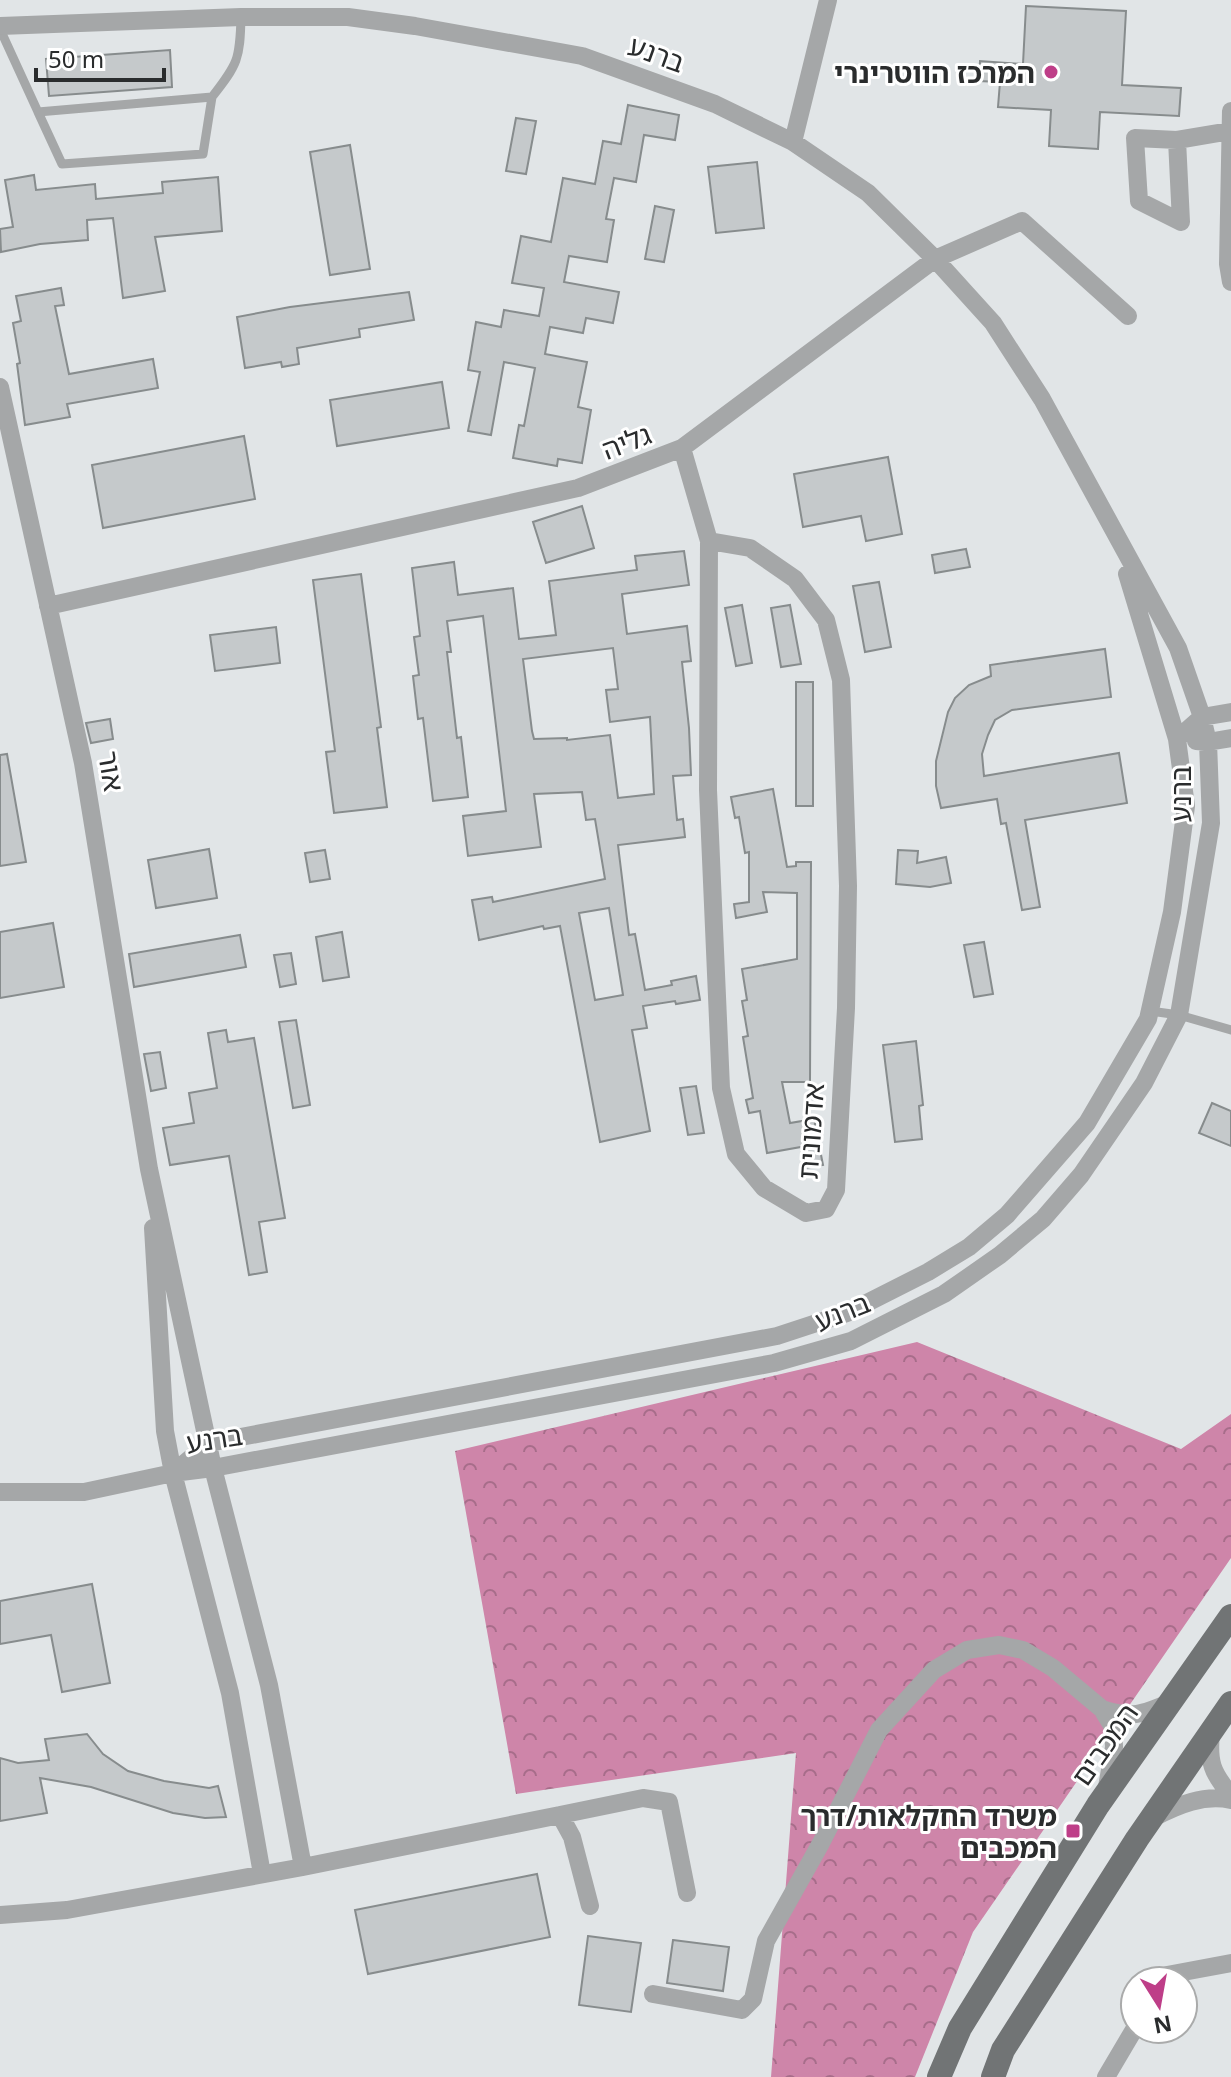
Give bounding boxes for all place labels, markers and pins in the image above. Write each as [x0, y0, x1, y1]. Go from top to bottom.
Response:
place label: המרכז הווטרינרי [834, 53, 1035, 91]
marker: המרכז הווטרינרי [1042, 63, 1060, 81]
place label: משרד החקלאות/דרך המכבים [800, 1796, 1057, 1866]
marker: משרד החקלאות/דרך המכבים [1064, 1822, 1082, 1840]

